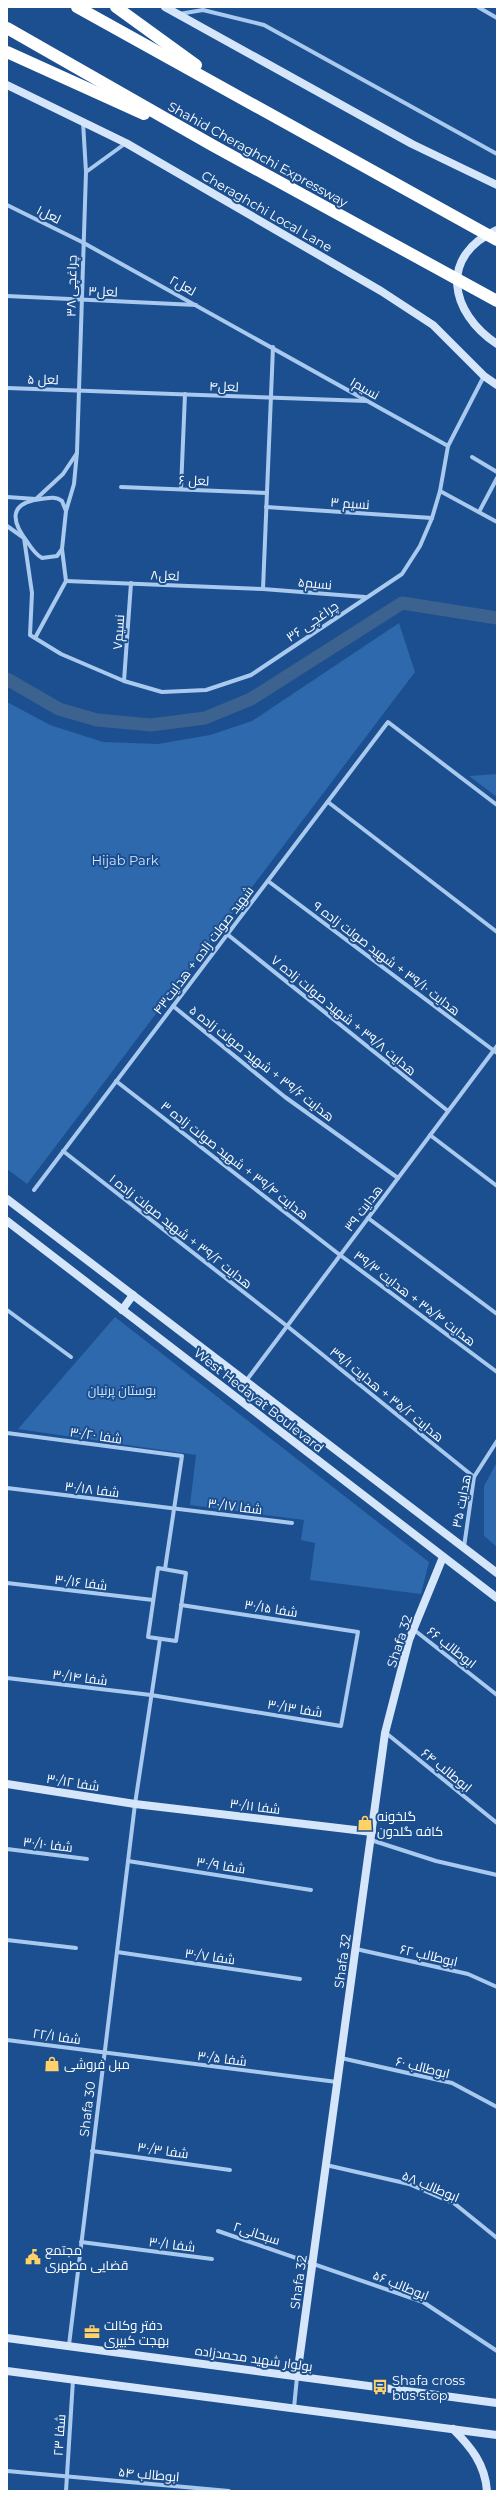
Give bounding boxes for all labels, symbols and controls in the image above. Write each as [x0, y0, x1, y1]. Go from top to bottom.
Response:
street label: Shahid Cheraghchi Expressway [165, 98, 352, 211]
street label: Cheraghchi Local Lane [199, 167, 335, 255]
street label: لعل۱ [34, 201, 64, 227]
street label: چراغچی ۳۸ [62, 255, 82, 317]
street label: لعل۲ [167, 271, 199, 299]
street label: لعل۳ [88, 282, 118, 300]
street label: لعل ۵ [27, 371, 59, 387]
street label: نسیم۱ [347, 373, 382, 404]
street label: لعل۴ [209, 377, 239, 395]
street label: لعل ۶ [178, 471, 210, 489]
street label: نسیم ۳ [330, 494, 370, 514]
street label: لعل۸ [150, 566, 180, 584]
street label: نسیم۵ [297, 574, 333, 594]
street label: چراغچی ۳۶ [283, 597, 342, 646]
street label: نسیم۷ [109, 614, 129, 650]
park label: Hijab Park [91, 852, 159, 868]
street label: شهید صولت زاده + هدایت۴۳ [149, 883, 257, 1017]
street label: هدایت ۳۹/۱۰ + شهید صولت زاده ۹ [310, 897, 464, 1019]
street label: هدایت ۳۹/۸ + شهید صولت زاده ۷ [268, 951, 420, 1079]
street label: هدایت ۳۹/۶ + شهید صولت زاده ۵ [186, 1001, 338, 1125]
street label: هدایت ۳۹/۴ + شهید صولت زاده ۳ [158, 1097, 312, 1223]
street label: هدایت ۳۹/۲ + شهید صولت زاده ۱ [106, 1170, 256, 1292]
street label: هدایت ۳۹ [340, 1182, 386, 1234]
street label: هدایت ۳۵/۴ + هدایت ۳۹/۳ [351, 1247, 479, 1349]
street label: هدایت ۳۵/۲ + هدایت ۳۹/۱ [327, 1343, 447, 1445]
street label: West Hedayat Boulevard [191, 1344, 327, 1456]
park label: بوستان پرنیان [88, 1382, 156, 1400]
street label: شفا ۳۰/۲۰ [69, 1423, 123, 1447]
street label: هدایت ۳۵ [448, 1473, 474, 1529]
street label: شفا ۳۰/۱۸ [64, 1478, 120, 1500]
street label: شفا ۳۰/۱۷ [207, 1495, 263, 1517]
street label: شفا ۳۰/۱۶ [54, 1571, 108, 1593]
street label: شفا ۳۰/۱۵ [243, 1596, 299, 1620]
street label: Shafa 32 [383, 1613, 415, 1669]
street label: ابوطالب ۶۶ [424, 1623, 480, 1671]
street label: شفا ۳۰/۱۴ [52, 1666, 108, 1688]
street label: شفا ۳۰/۱۳ [266, 1696, 324, 1720]
street label: ابوطالب ۶۴ [418, 1745, 476, 1795]
street label: شفا ۳۰/۱۲ [45, 1770, 101, 1794]
street label: شفا ۳۰/۱۱ [229, 1795, 281, 1817]
place label: گلخونه کافه گلدون [377, 1808, 443, 1839]
shop icon: گلخونه کافه گلدون [356, 1814, 374, 1832]
street label: شفا ۳۰/۱۰ [22, 1833, 74, 1855]
street label: ۳۰/۹ شفا [195, 1853, 247, 1877]
street label: Shafa 32 [330, 1933, 354, 1989]
street label: ابوطالب ۶۲ [399, 1941, 459, 1969]
street label: ۳۰/۷ شفا [184, 1945, 236, 1967]
street label: ۲۲/۱ شفا [32, 2025, 82, 2047]
street label: ۳۰/۵ شفا [196, 2047, 248, 2069]
street label: ابوطالب ۶۰ [394, 2053, 452, 2081]
shop icon: مبل فروشی [43, 2055, 61, 2073]
place label: مبل فروشی [64, 2056, 130, 2072]
street label: Shafa 30 [76, 2080, 98, 2138]
street label: ۳۰/۳ شفا [136, 2138, 190, 2162]
street label: ابوطالب ۵۸ [400, 2167, 462, 2205]
street label: سبحانی۲ [232, 2218, 282, 2248]
street label: شفا ۳۰/۱ [148, 2233, 196, 2255]
place label: مجتمع قضایی مطهری [45, 2242, 128, 2273]
public building icon: مجتمع قضایی مطهری [24, 2248, 42, 2266]
street label: Shafa 32 [286, 2254, 310, 2310]
street label: ابوطالب ۵۶ [371, 2267, 431, 2303]
place label: دفتر وکالت بهجت کبیری [104, 2317, 169, 2348]
office icon: دفتر وکالت بهجت کبیری [83, 2323, 101, 2341]
street label: بولوار شهید محمدزاده [194, 2342, 314, 2374]
place label: Shafa cross bus stop [392, 2372, 465, 2403]
bus stop icon: Shafa cross bus stop [371, 2378, 389, 2396]
street label: شفا ۲۳ [50, 2414, 68, 2456]
street label: ابوطالب ۵۴ [118, 2463, 180, 2485]

